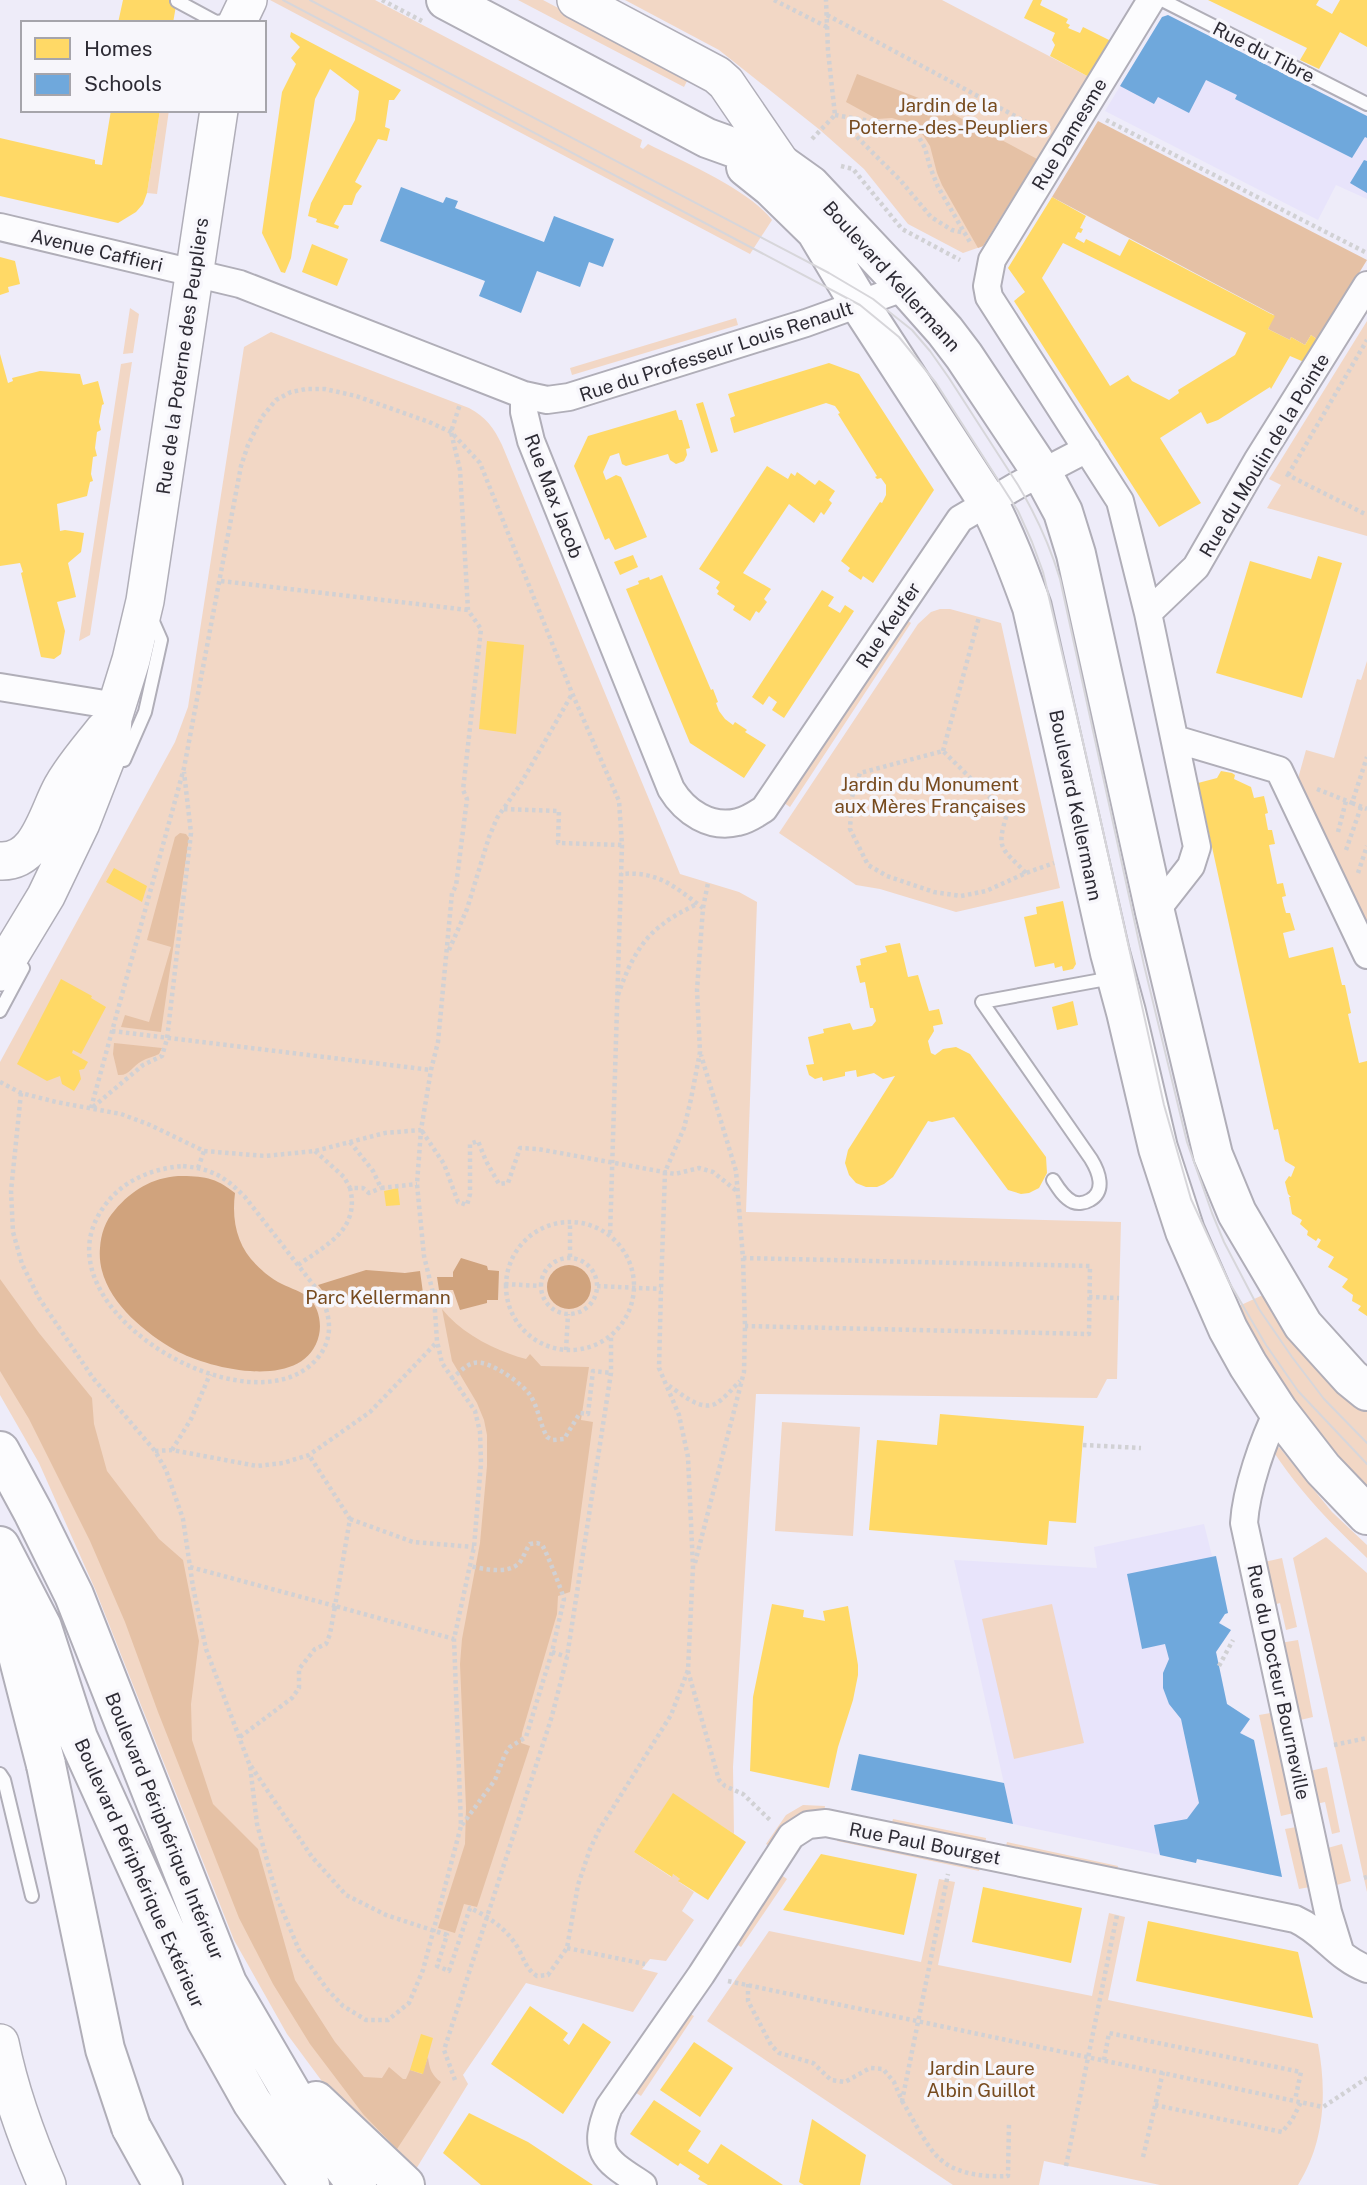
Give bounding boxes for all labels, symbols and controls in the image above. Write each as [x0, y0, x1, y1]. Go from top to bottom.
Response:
street label: Rue du Tibre [1209, 17, 1319, 87]
legend [21, 21, 266, 112]
text: Homes [84, 36, 152, 61]
text: Schools [84, 71, 162, 96]
street label: Rue Damesme [1027, 74, 1111, 194]
park label: Jardin de la Poterne-des-Peupliers [848, 94, 1048, 138]
street label: Boulevard Kellermann [819, 196, 965, 356]
street label: Rue de la Poterne des Peupliers [152, 216, 212, 496]
street label: Avenue Caffieri [29, 224, 165, 276]
street label: Rue du Professeur Louis Renault [576, 296, 856, 406]
street label: Rue du Moulin de la Pointe [1194, 349, 1334, 561]
street label: Rue Max Jacob [520, 431, 588, 561]
street label: Rue Keufer [851, 578, 925, 672]
street label: Boulevard Kellermann [1045, 708, 1107, 902]
park label: Jardin du Monument aux Mères Françaises [834, 773, 1026, 817]
park label: Parc Kellermann [305, 1286, 451, 1308]
street label: Rue du Docteur Bourneville [1243, 1562, 1315, 1802]
street label: Boulevard Périphérique Intérieur [101, 1689, 229, 1963]
street label: Boulevard Périphérique Extérieur [70, 1735, 210, 2011]
street label: Rue Paul Bourget [847, 1818, 1003, 1868]
park label: Jardin Laure Albin Guillot [926, 2057, 1036, 2101]

